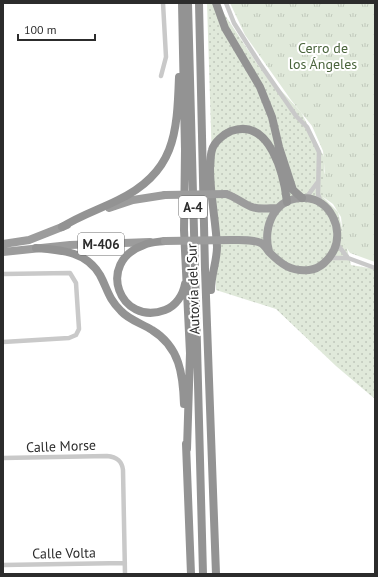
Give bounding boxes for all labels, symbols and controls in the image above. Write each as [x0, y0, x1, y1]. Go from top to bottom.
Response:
scale bar [18, 16, 95, 42]
text: 100 m [24, 22, 57, 37]
park label: Cerro de los Ángeles [289, 39, 357, 73]
road number: A-4 [179, 196, 207, 218]
road number: M-406 [78, 233, 124, 255]
street label: Autovía del Sur [182, 243, 204, 335]
street label: Calle Morse [26, 436, 96, 456]
street label: Calle Volta [32, 543, 96, 563]

